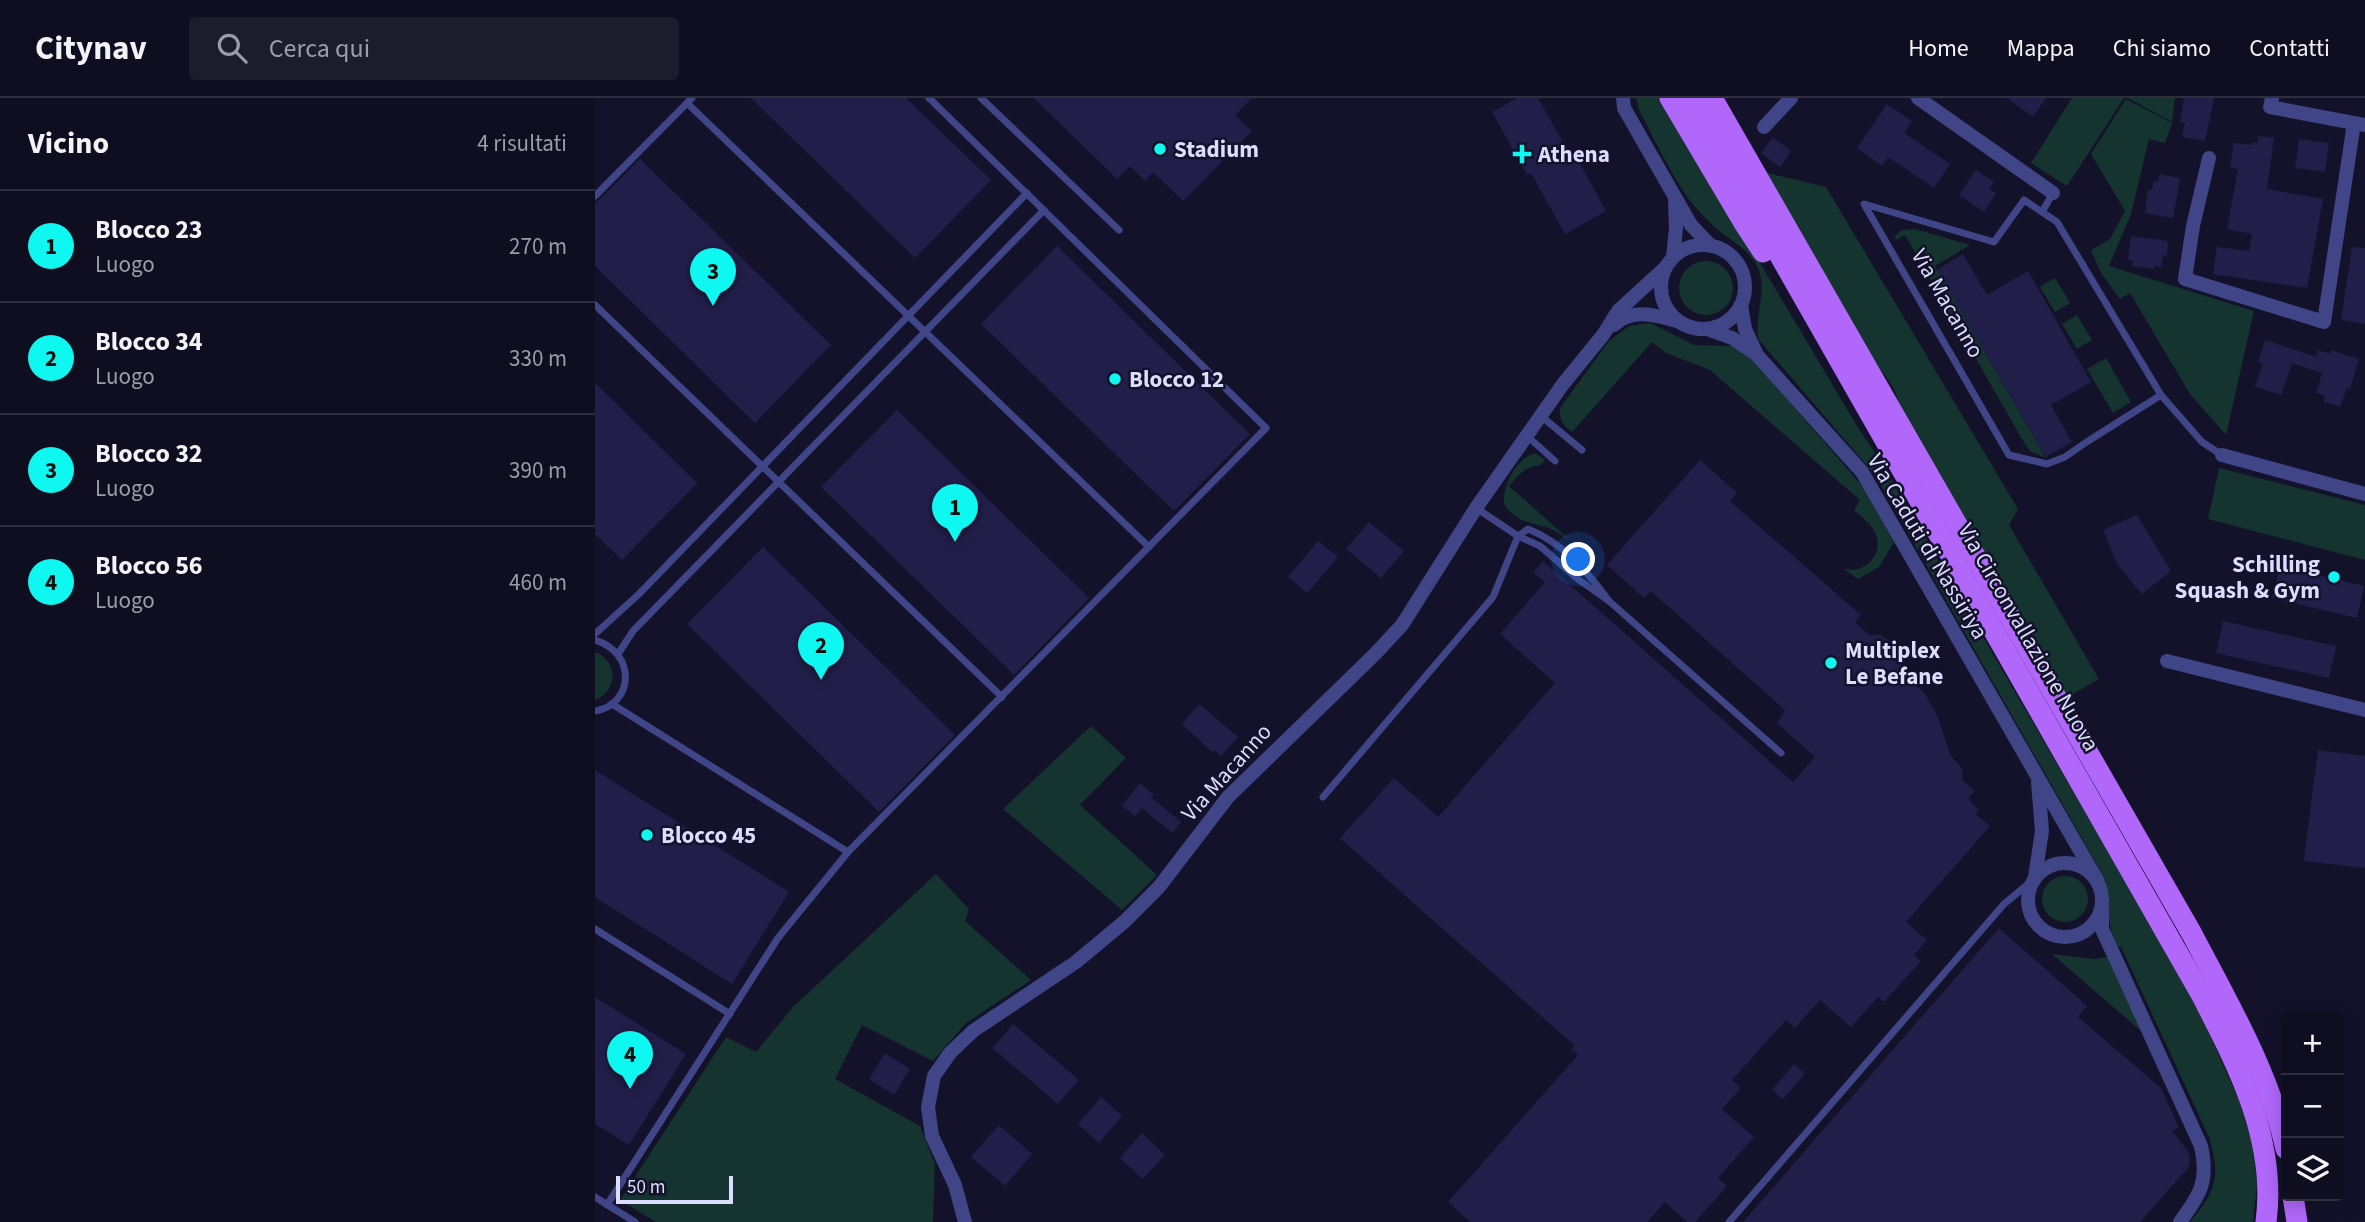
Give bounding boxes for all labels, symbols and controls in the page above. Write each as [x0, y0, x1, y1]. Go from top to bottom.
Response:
search box [189, 17, 679, 80]
text: Citynav [35, 25, 147, 72]
icon: search [213, 29, 251, 67]
text: Cerca qui [269, 30, 370, 67]
text: Home [1908, 31, 1969, 66]
text: Mappa [2007, 31, 2075, 66]
text: Chi siamo [2113, 31, 2211, 66]
text: Contatti [2249, 31, 2330, 66]
text: Vicino [28, 122, 109, 165]
text: 4 risultati [477, 127, 567, 160]
place label: Stadium [1174, 133, 1259, 166]
place label: Athena [1537, 138, 1610, 171]
marker: Stadium [1152, 141, 1168, 157]
marker: Athena [1512, 144, 1532, 164]
text: Blocco 23 [95, 211, 203, 248]
text: 1 [45, 230, 57, 263]
text: 270 m [509, 230, 567, 263]
street label: Via Macanno [1903, 242, 1992, 364]
text: Luogo [95, 248, 155, 281]
pin: 3 [690, 248, 736, 306]
text: Blocco 34 [95, 323, 203, 360]
text: 2 [45, 342, 57, 375]
text: 330 m [509, 342, 567, 375]
text: Luogo [95, 360, 155, 393]
place label: Blocco 12 [1129, 363, 1224, 396]
marker: Blocco 12 [1107, 371, 1123, 387]
text: Blocco 32 [95, 435, 203, 472]
street label: Via Caduti di Nassiriya [1859, 447, 1996, 645]
text: 3 [45, 454, 57, 487]
text: 390 m [509, 454, 567, 487]
text: Luogo [95, 472, 155, 505]
pin: 1 [932, 484, 978, 542]
street label: Via Circonvallazione Nuova [1950, 517, 2108, 757]
your location [1561, 542, 1595, 576]
text: Blocco 56 [95, 547, 203, 584]
place label: Schilling Squash & Gym [2175, 548, 2320, 607]
text: 4 [45, 566, 57, 599]
text: 460 m [509, 566, 567, 599]
marker: Schilling Squash & Gym [2326, 569, 2342, 585]
text: Luogo [95, 584, 155, 617]
pin: 2 [798, 622, 844, 680]
place label: Multiplex Le Befane [1845, 634, 1943, 693]
marker: Multiplex Le Befane [1823, 655, 1839, 671]
street label: Via Macanno [1173, 716, 1279, 829]
place label: Blocco 45 [661, 819, 756, 852]
marker: Blocco 45 [639, 827, 655, 843]
map controls [2281, 1012, 2344, 1201]
button: + [2281, 1012, 2344, 1075]
pin: 4 [607, 1031, 653, 1089]
button: − [2281, 1075, 2344, 1138]
button: layers [2281, 1138, 2344, 1201]
scale bar [616, 1173, 733, 1205]
text: 50 m [627, 1174, 665, 1201]

